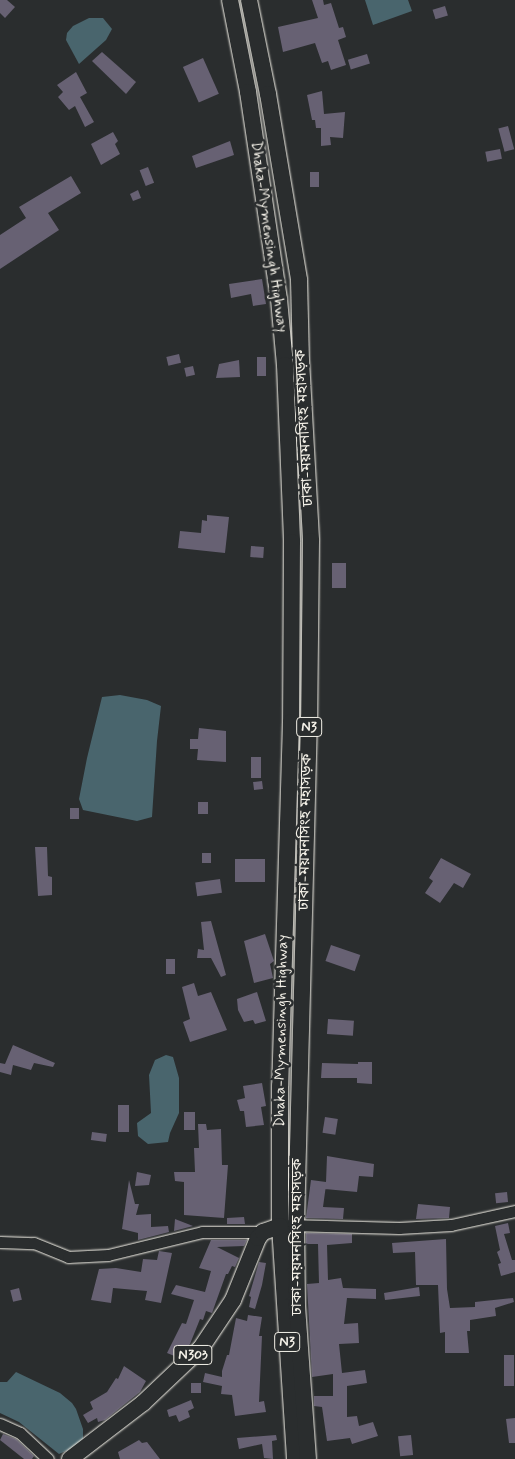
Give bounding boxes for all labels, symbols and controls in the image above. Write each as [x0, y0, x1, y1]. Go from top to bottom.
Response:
street label: Dhaka-Mymensingh Highway [246, 141, 290, 333]
street label: ঢাকা-ময়মনসিংহ মহাসড়ক [292, 349, 318, 507]
road number: N3 [295, 716, 323, 739]
street label: ঢাকা-ময়মনসিংহ মহাসড়ক [296, 753, 316, 911]
street label: Dhaka-Mymensingh Highway [271, 935, 293, 1127]
street label: ঢাকা-ময়মনসিংহ মহাসড়ক [289, 1158, 307, 1316]
road number: N3 [273, 1330, 301, 1354]
road number: N303 [173, 1344, 213, 1366]

